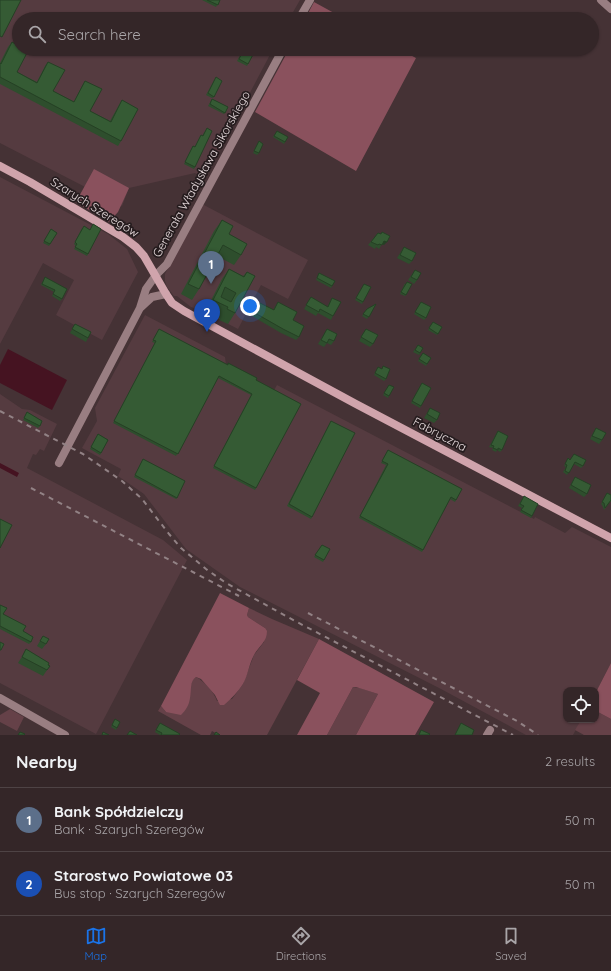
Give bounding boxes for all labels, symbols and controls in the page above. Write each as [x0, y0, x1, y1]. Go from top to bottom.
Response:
search box [12, 12, 599, 56]
icon: search [26, 23, 48, 45]
text: Search here [58, 25, 141, 44]
street label: Generała Władysława Sikorskiego [149, 88, 253, 260]
street label: Szarych Szeregów [48, 174, 142, 240]
pin: 1 [198, 251, 224, 284]
your location [240, 296, 260, 316]
pin: 2 [194, 299, 220, 332]
street label: Fabryczna [411, 414, 469, 454]
map controls [563, 687, 599, 723]
button: locate [563, 687, 599, 723]
text: Nearby [16, 751, 77, 772]
text: 2 results [545, 753, 595, 769]
text: Bank Spółdzielczy [54, 802, 184, 821]
text: 1 [26, 812, 32, 828]
text: 50 m [565, 812, 595, 828]
text: Bank · Szarych Szeregów [54, 821, 204, 837]
text: Starostwo Powiatowe 03 [54, 866, 233, 885]
text: 2 [25, 876, 33, 892]
text: 50 m [565, 876, 595, 892]
text: Bus stop · Szarych Szeregów [54, 885, 225, 901]
tab: Map [84, 925, 107, 963]
tab: Directions [276, 925, 326, 963]
tab: Saved [495, 925, 527, 963]

